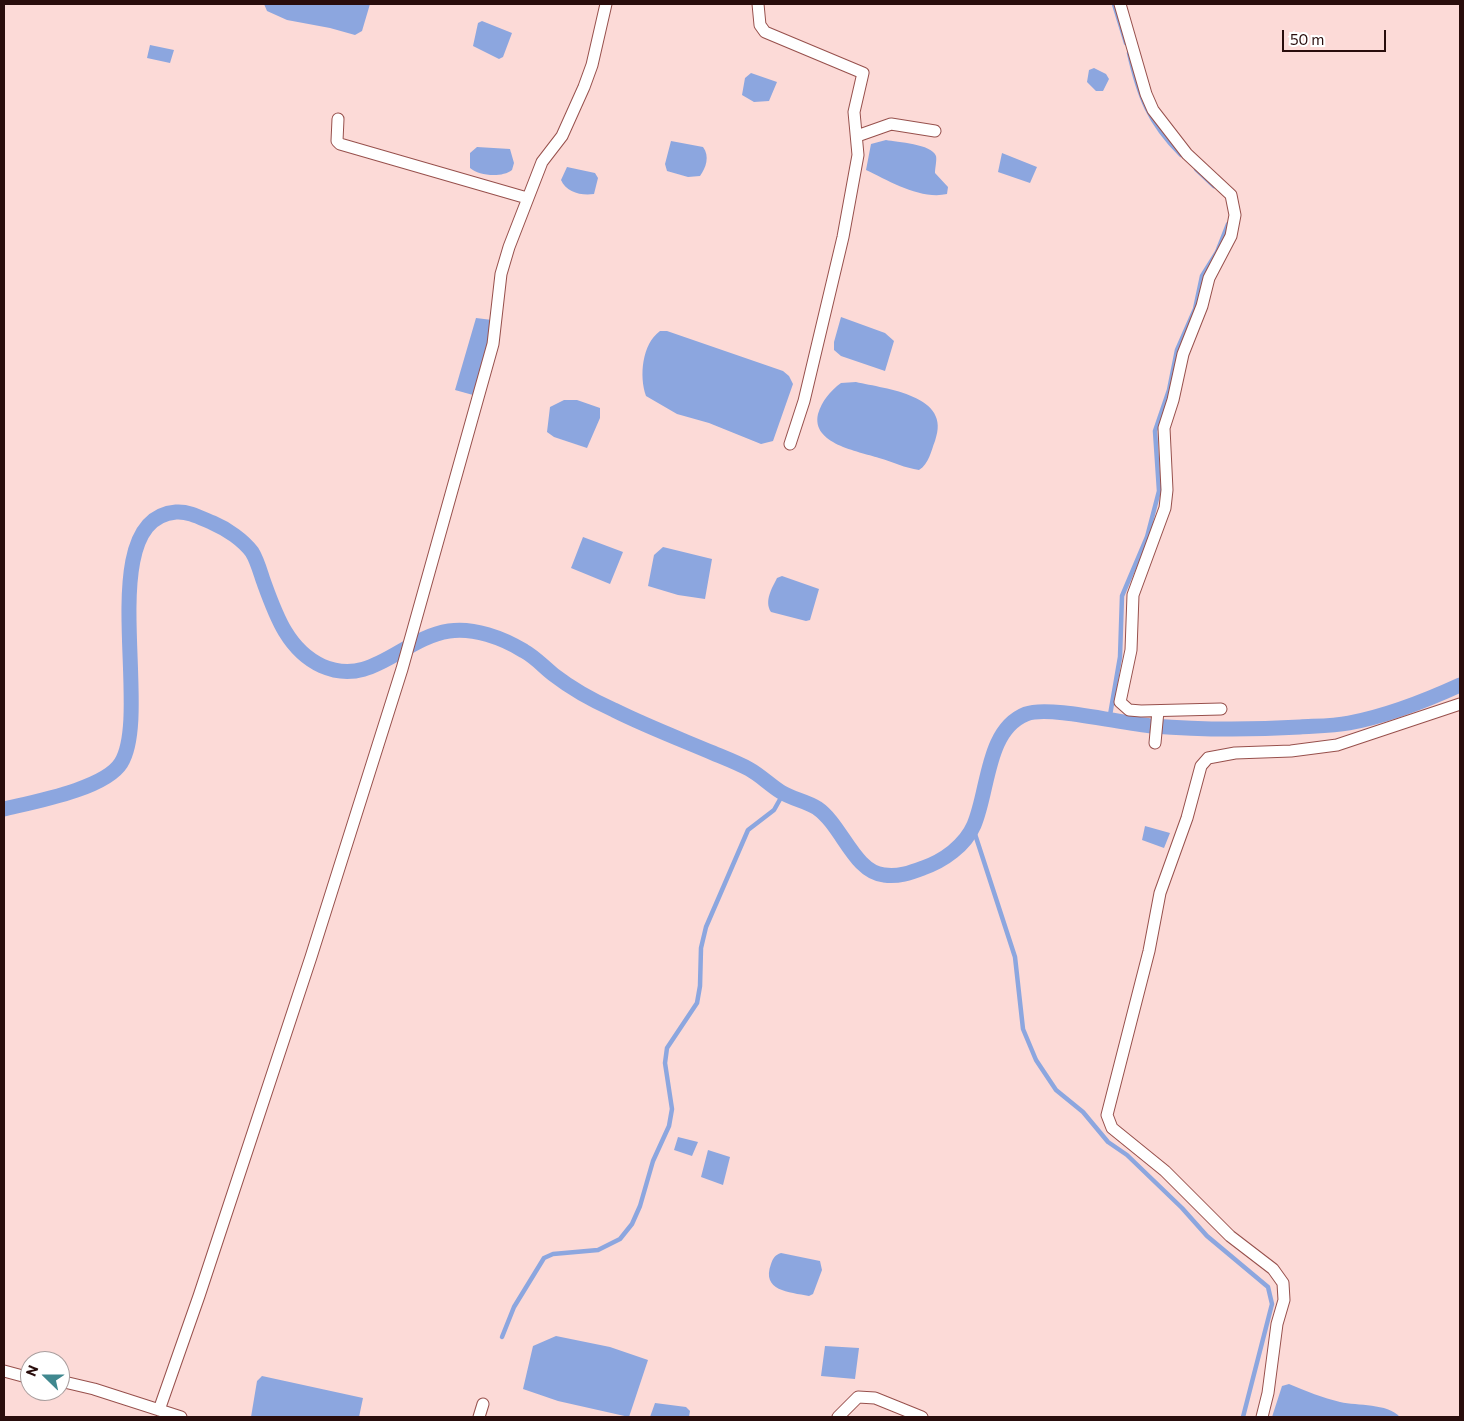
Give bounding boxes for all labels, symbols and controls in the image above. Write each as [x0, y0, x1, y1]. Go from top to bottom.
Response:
scale bar [1284, 20, 1388, 52]
text: 50 m [1290, 30, 1324, 48]
north arrow [20, 1351, 70, 1401]
text: N [22, 1363, 41, 1379]

